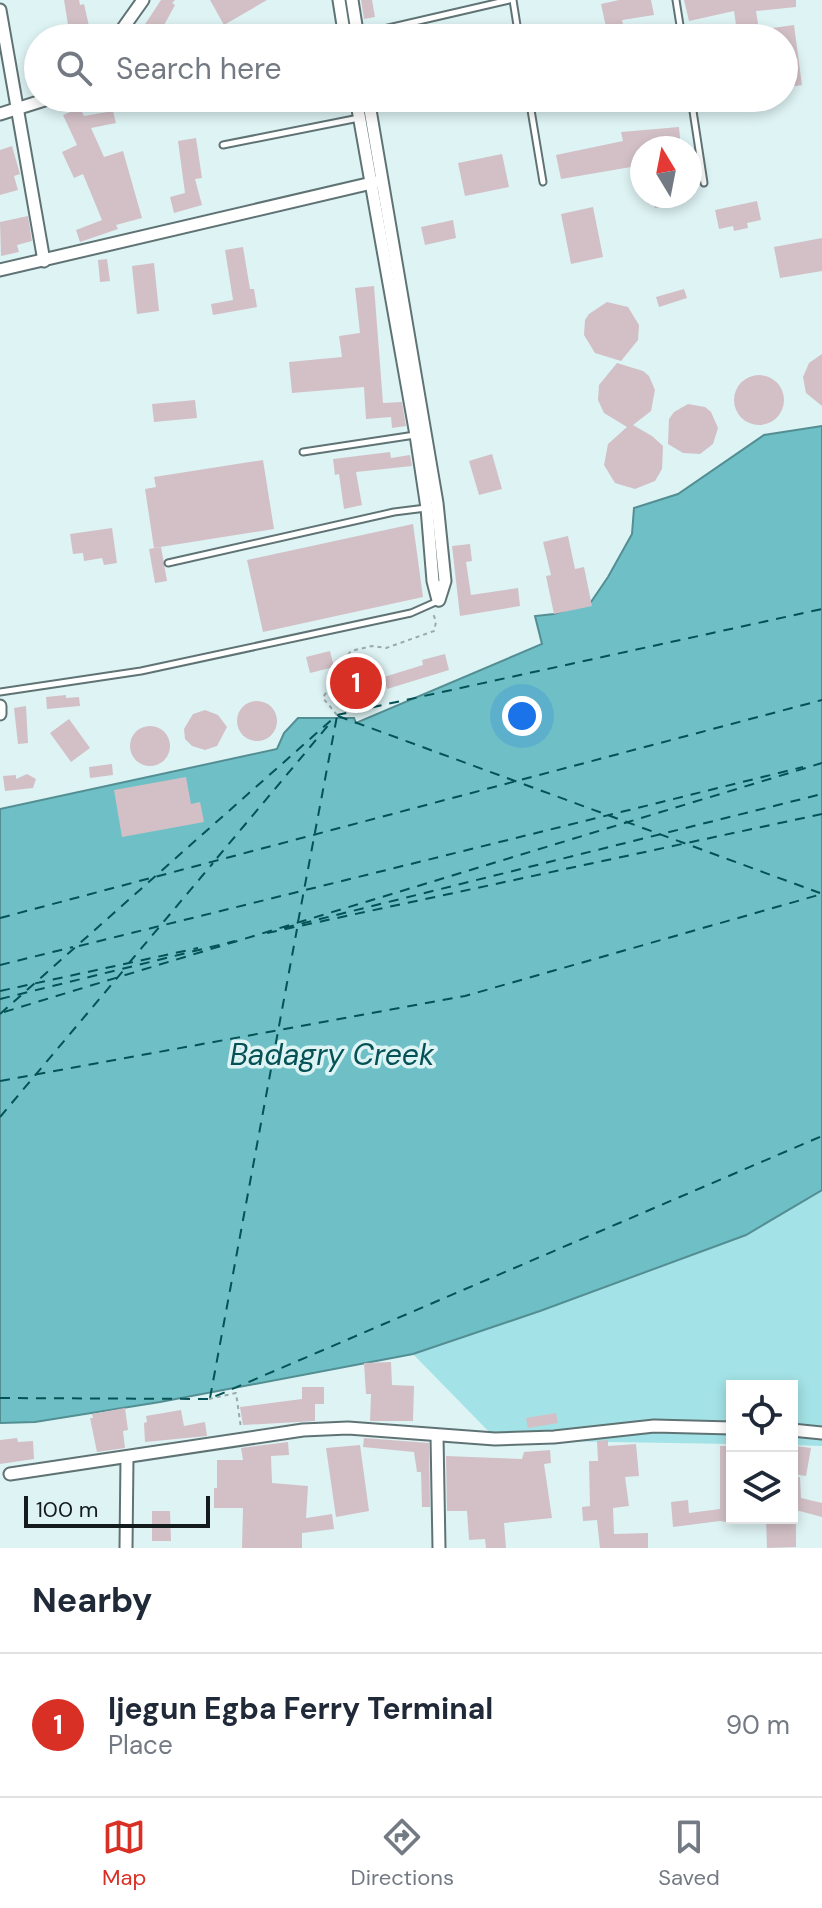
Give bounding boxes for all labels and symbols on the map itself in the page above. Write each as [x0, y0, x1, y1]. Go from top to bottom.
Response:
north arrow [630, 136, 702, 208]
pin: 1 [330, 653, 382, 713]
your location [502, 696, 542, 736]
water label: Badagry Creek [230, 1035, 435, 1074]
scale bar [24, 1492, 210, 1528]

